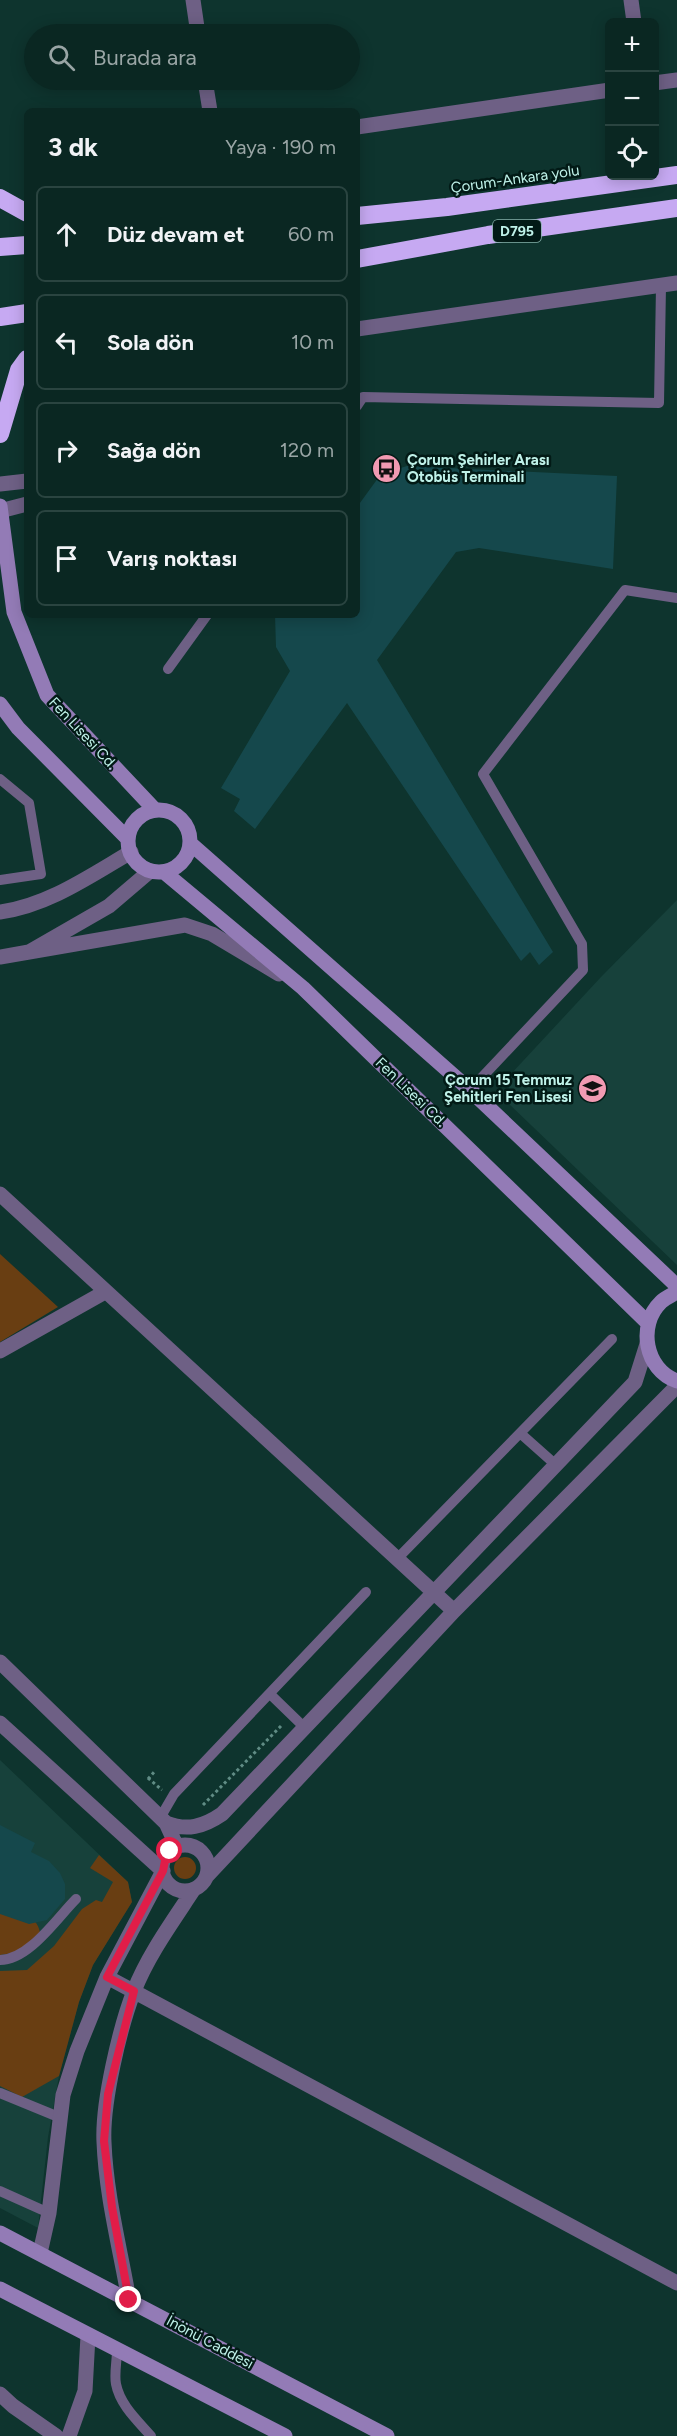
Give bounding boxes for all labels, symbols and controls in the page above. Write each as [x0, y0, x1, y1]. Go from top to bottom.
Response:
map controls [605, 18, 659, 180]
button: + [605, 18, 659, 72]
search box [24, 24, 360, 90]
icon: search [45, 41, 78, 74]
text: Burada ara [93, 44, 197, 71]
button: − [605, 72, 659, 126]
button: locate [605, 126, 659, 180]
text: 3 dk [48, 131, 98, 163]
text: Yaya · 190 m [225, 135, 336, 159]
street label: Çorum-Ankara yolu [449, 161, 581, 197]
icon: ahead [50, 218, 83, 251]
road number: D795 [493, 220, 541, 242]
text: Düz devam et [107, 221, 244, 248]
text: 60 m [288, 222, 334, 246]
icon: left [50, 326, 83, 359]
text: Sola dön [107, 329, 194, 356]
text: 10 m [291, 330, 334, 354]
icon: right [50, 434, 83, 467]
text: Sağa dön [107, 437, 201, 464]
text: 120 m [280, 438, 334, 462]
place label: Çorum Şehirler Arası Otobüs Terminali [407, 451, 550, 486]
bus stop icon: Çorum Şehirler Arası Otobüs Terminali [370, 453, 402, 485]
icon: arrive [50, 542, 83, 575]
text: Varış noktası [107, 545, 237, 572]
street label: Fen Lisesi Cd. [45, 693, 121, 773]
street label: Fen Lisesi Cd. [372, 1054, 450, 1130]
place label: Çorum 15 Temmuz Şehitleri Fen Lisesi [444, 1071, 572, 1106]
school or university icon: Çorum 15 Temmuz Şehitleri Fen Lisesi [577, 1073, 609, 1105]
route start [156, 1837, 182, 1863]
route end [115, 2286, 141, 2312]
street label: İnönü Caddesi [163, 2311, 257, 2373]

